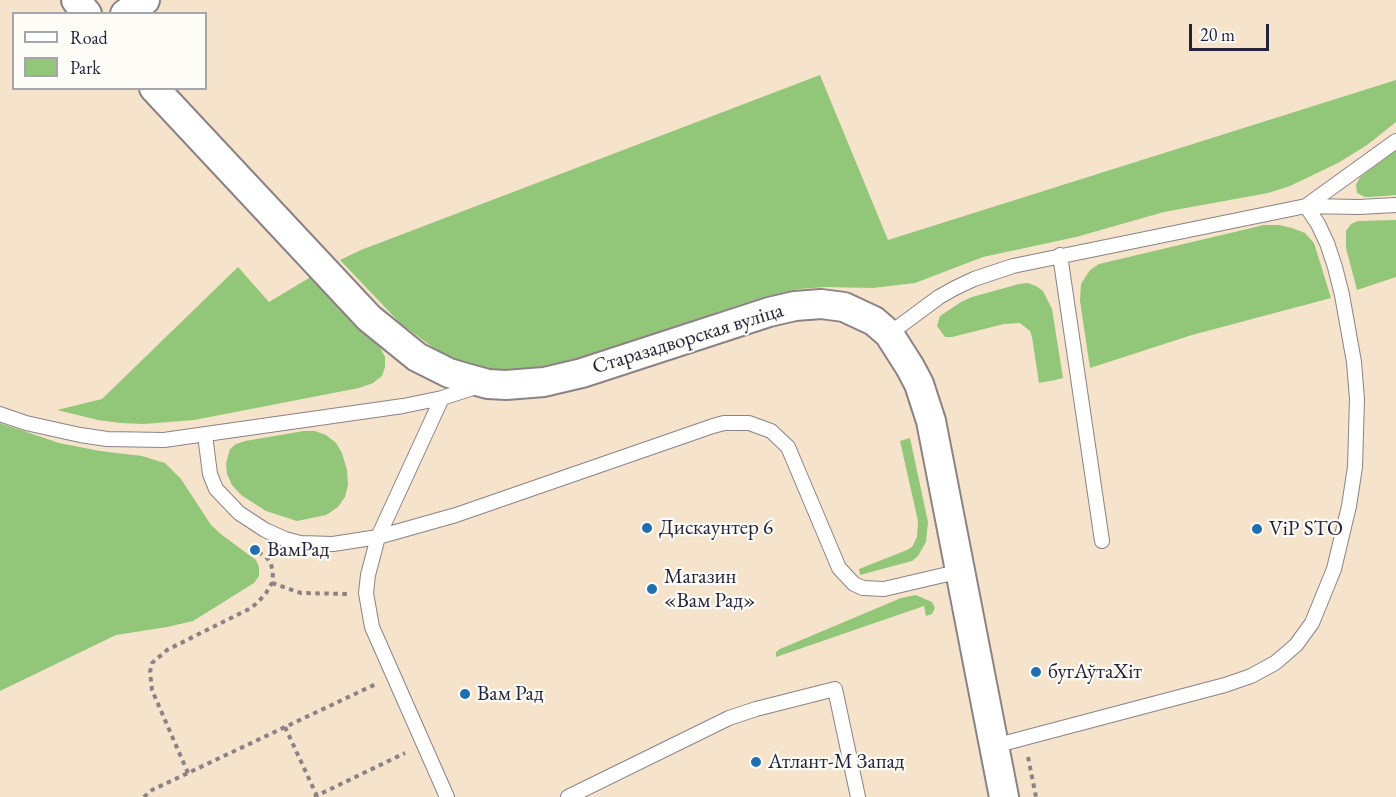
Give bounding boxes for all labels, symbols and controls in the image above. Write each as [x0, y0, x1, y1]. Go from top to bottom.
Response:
legend [12, 12, 207, 90]
scale bar [1192, 12, 1272, 50]
text: 20 m [1200, 23, 1235, 46]
text: Road [70, 26, 108, 49]
text: Park [70, 56, 101, 79]
street label: Старазадворская вуліца [589, 298, 787, 380]
place label: Дискаунтер 6 [659, 515, 773, 541]
place label: ViP STO [1269, 516, 1343, 542]
marker: Дискаунтер 6 [640, 521, 654, 535]
marker: ViP STO [1250, 522, 1264, 536]
place label: ВамРад [267, 537, 329, 563]
marker: ВамРад [248, 543, 262, 557]
place label: Магазин «Вам Рад» [664, 564, 755, 614]
marker: Магазин «Вам Рад» [645, 582, 659, 596]
place label: бугАўтаХіт [1048, 659, 1142, 685]
marker: бугАўтаХіт [1029, 665, 1043, 679]
place label: Вам Рад [477, 681, 544, 707]
marker: Вам Рад [458, 687, 472, 701]
place label: Атлант-М Запад [768, 749, 904, 775]
marker: Атлант-М Запад [749, 755, 763, 769]

